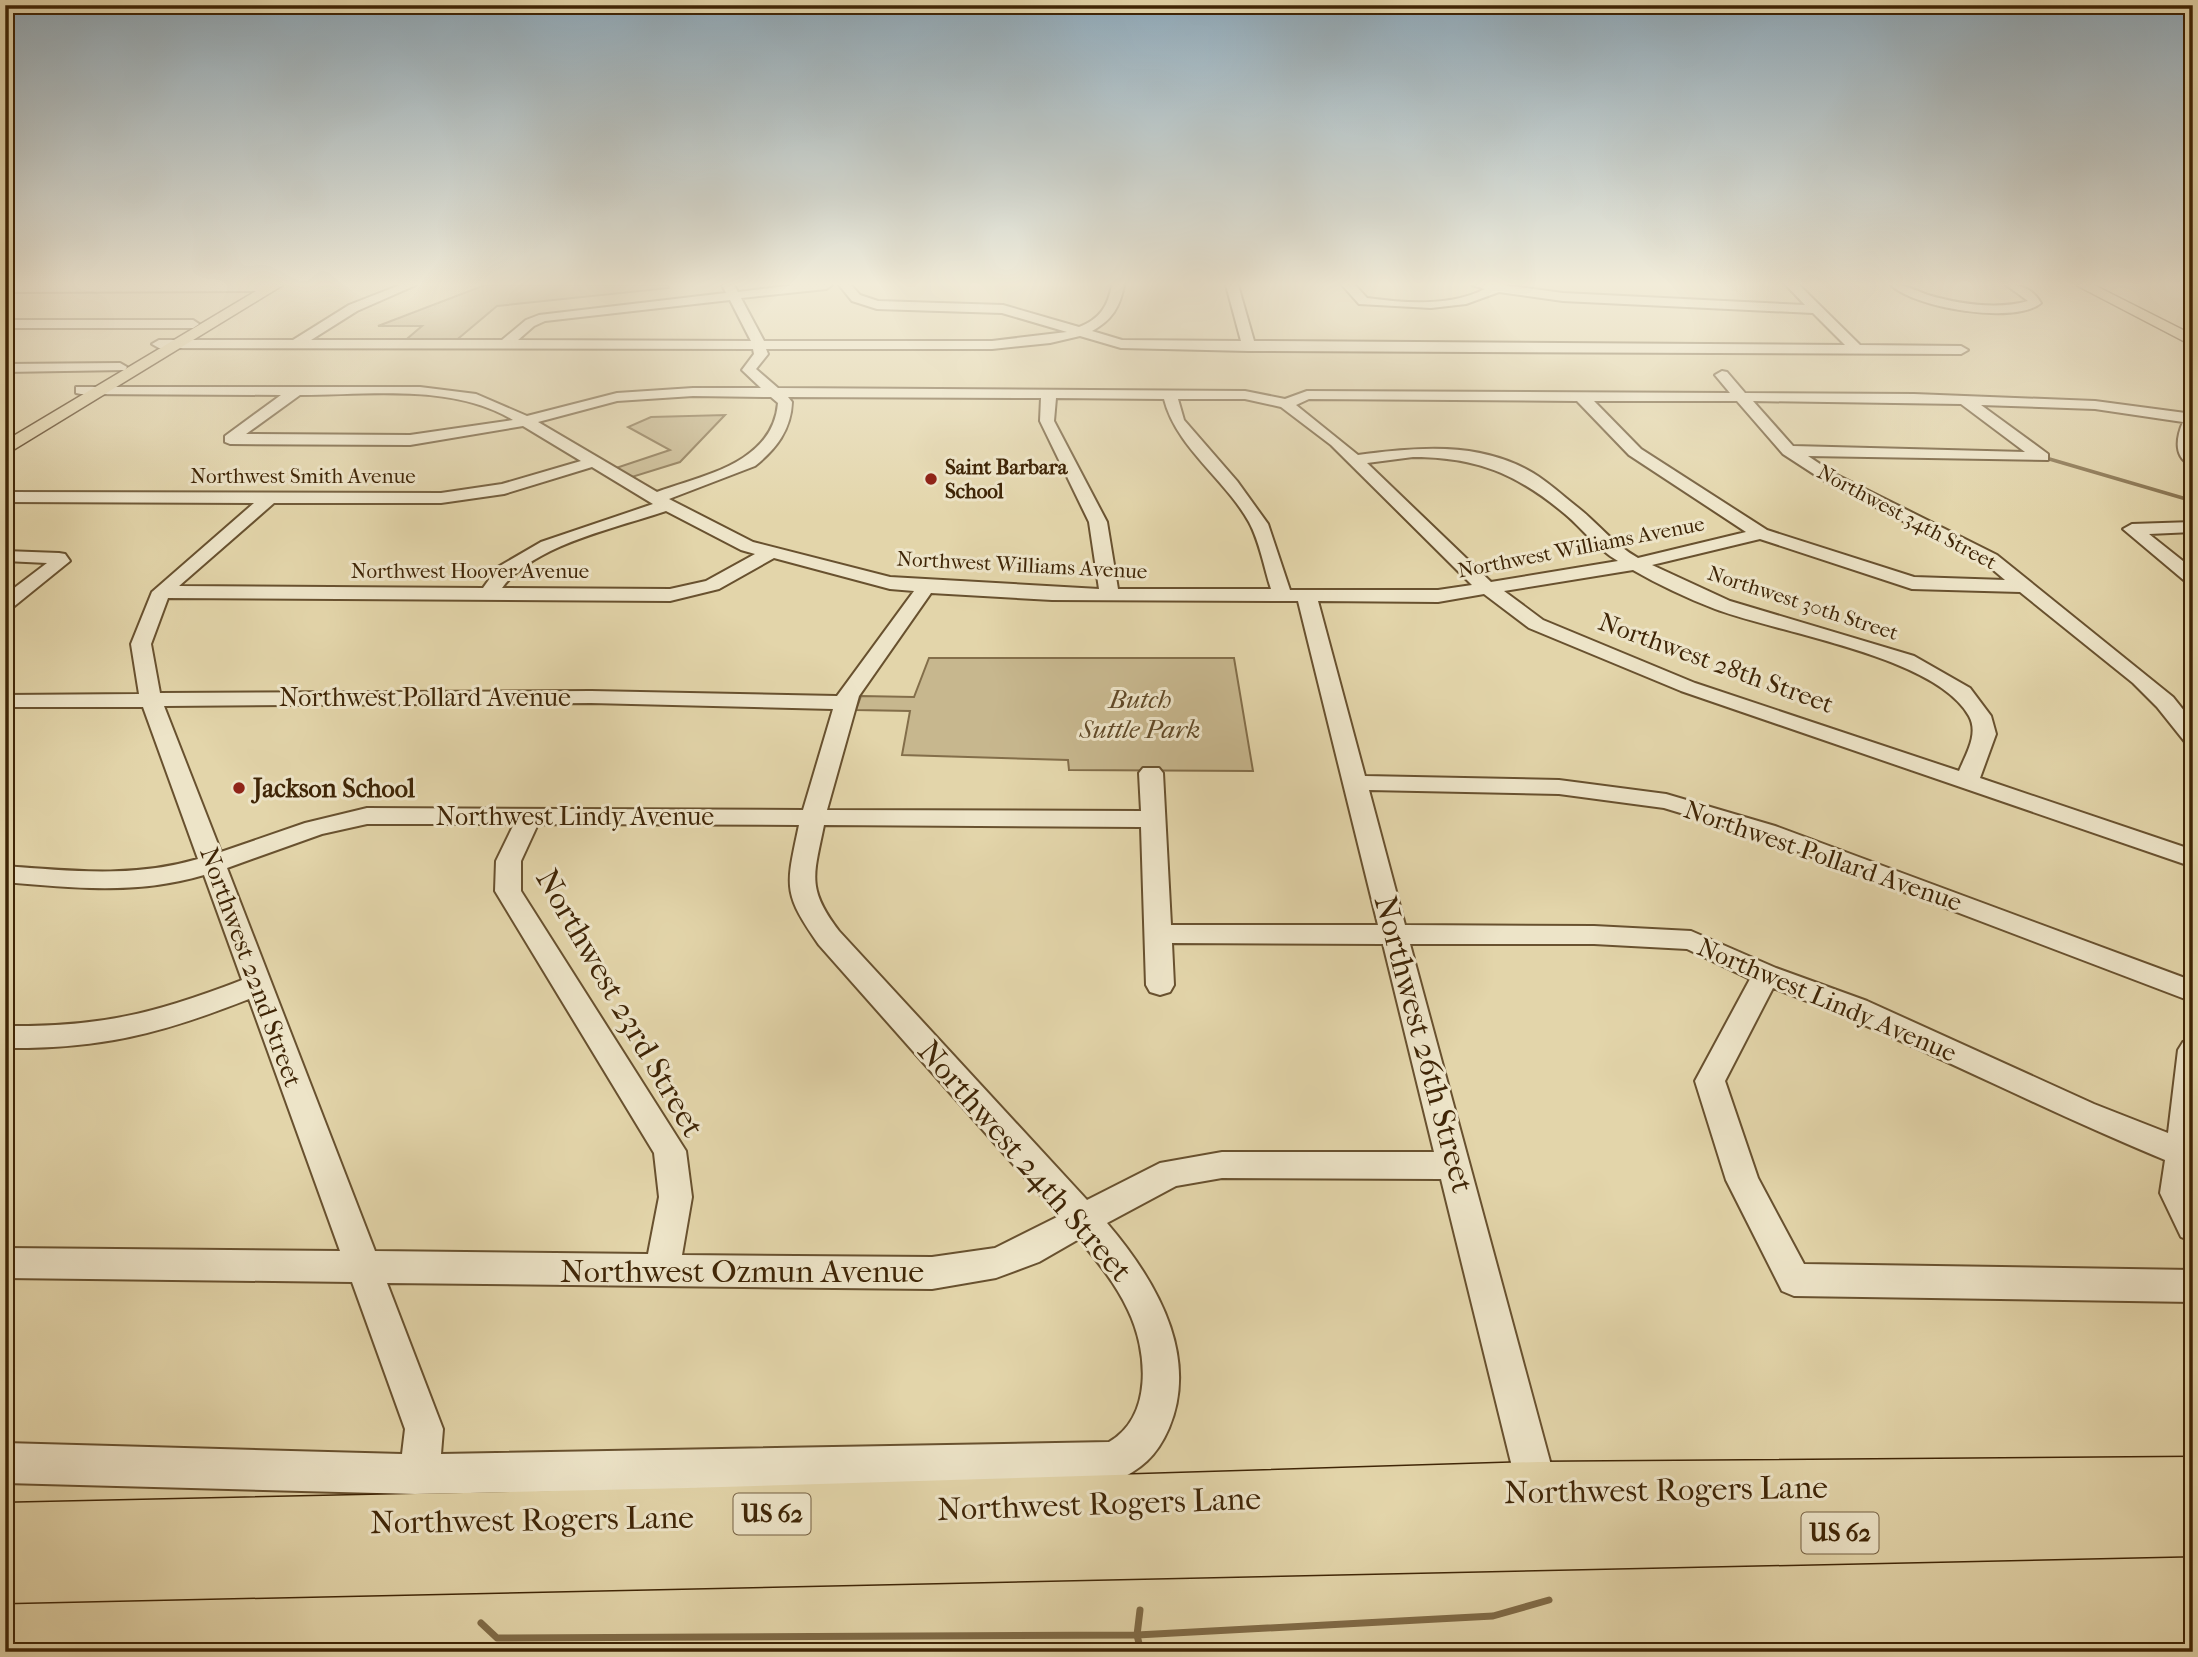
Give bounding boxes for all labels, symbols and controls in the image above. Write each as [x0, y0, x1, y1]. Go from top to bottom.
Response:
place label: Saint Barbara School [945, 455, 1069, 503]
street label: Northwest 34th Street [1813, 460, 2001, 575]
street label: Northwest Smith Avenue [190, 464, 416, 488]
marker: Saint Barbara School [923, 471, 939, 487]
street label: Northwest Williams Avenue [1455, 511, 1707, 583]
street label: Northwest Williams Avenue [896, 546, 1148, 584]
street label: Northwest Hoover Avenue [351, 559, 589, 583]
street label: Northwest 30th Street [1705, 561, 1902, 645]
street label: Northwest 28th Street [1594, 606, 1838, 720]
street label: Northwest Pollard Avenue [279, 682, 571, 713]
park label: Butch Suttle Park [1079, 684, 1200, 745]
place label: Jackson School [250, 773, 416, 804]
marker: Jackson School [231, 780, 247, 796]
street label: Northwest Pollard Avenue [1680, 794, 1966, 918]
street label: Northwest Lindy Avenue [436, 801, 714, 832]
street label: Northwest 22nd Street [193, 843, 309, 1092]
street label: Northwest 23rd Street [528, 863, 712, 1144]
street label: Northwest 26th Street [1367, 892, 1482, 1197]
street label: Northwest Lindy Avenue [1693, 931, 1961, 1069]
street label: Northwest 24th Street [910, 1033, 1140, 1290]
street label: Northwest Ozmun Avenue [560, 1253, 924, 1290]
street label: Northwest Rogers Lane [1504, 1469, 1828, 1511]
street label: Northwest Rogers Lane [936, 1480, 1262, 1528]
road number: US 62 [734, 1494, 810, 1534]
street label: Northwest Rogers Lane [370, 1499, 694, 1541]
road number: US 62 [1801, 1512, 1878, 1554]

